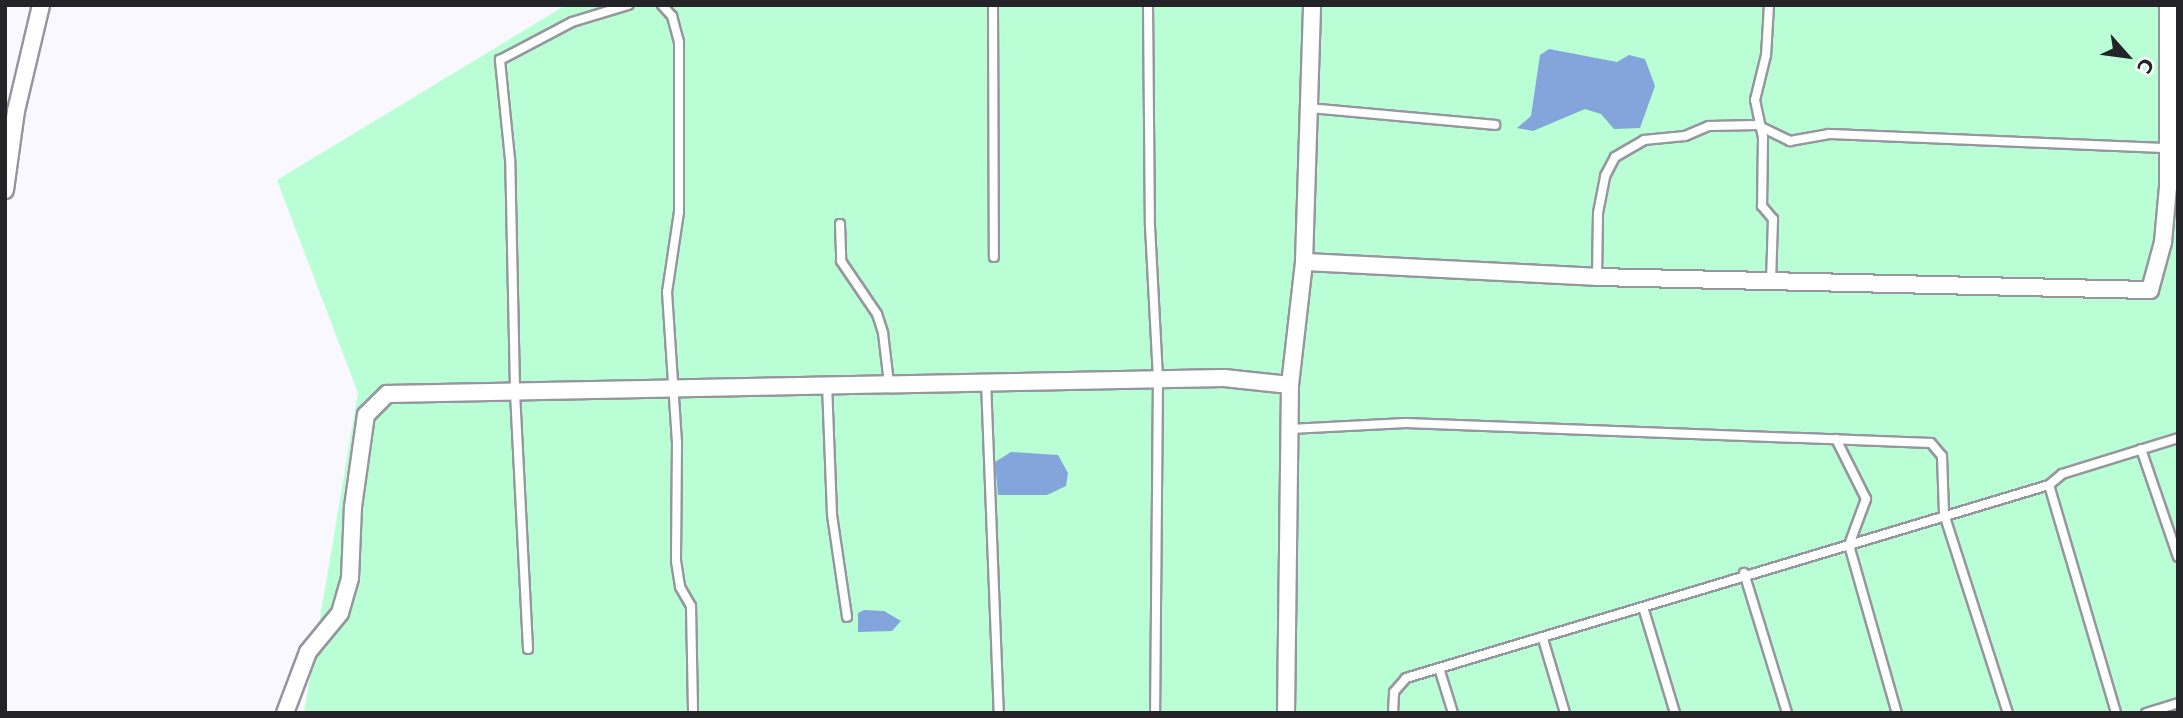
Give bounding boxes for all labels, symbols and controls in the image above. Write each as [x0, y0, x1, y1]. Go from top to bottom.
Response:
north arrow [2092, 21, 2162, 91]
text: С [2133, 55, 2159, 77]

